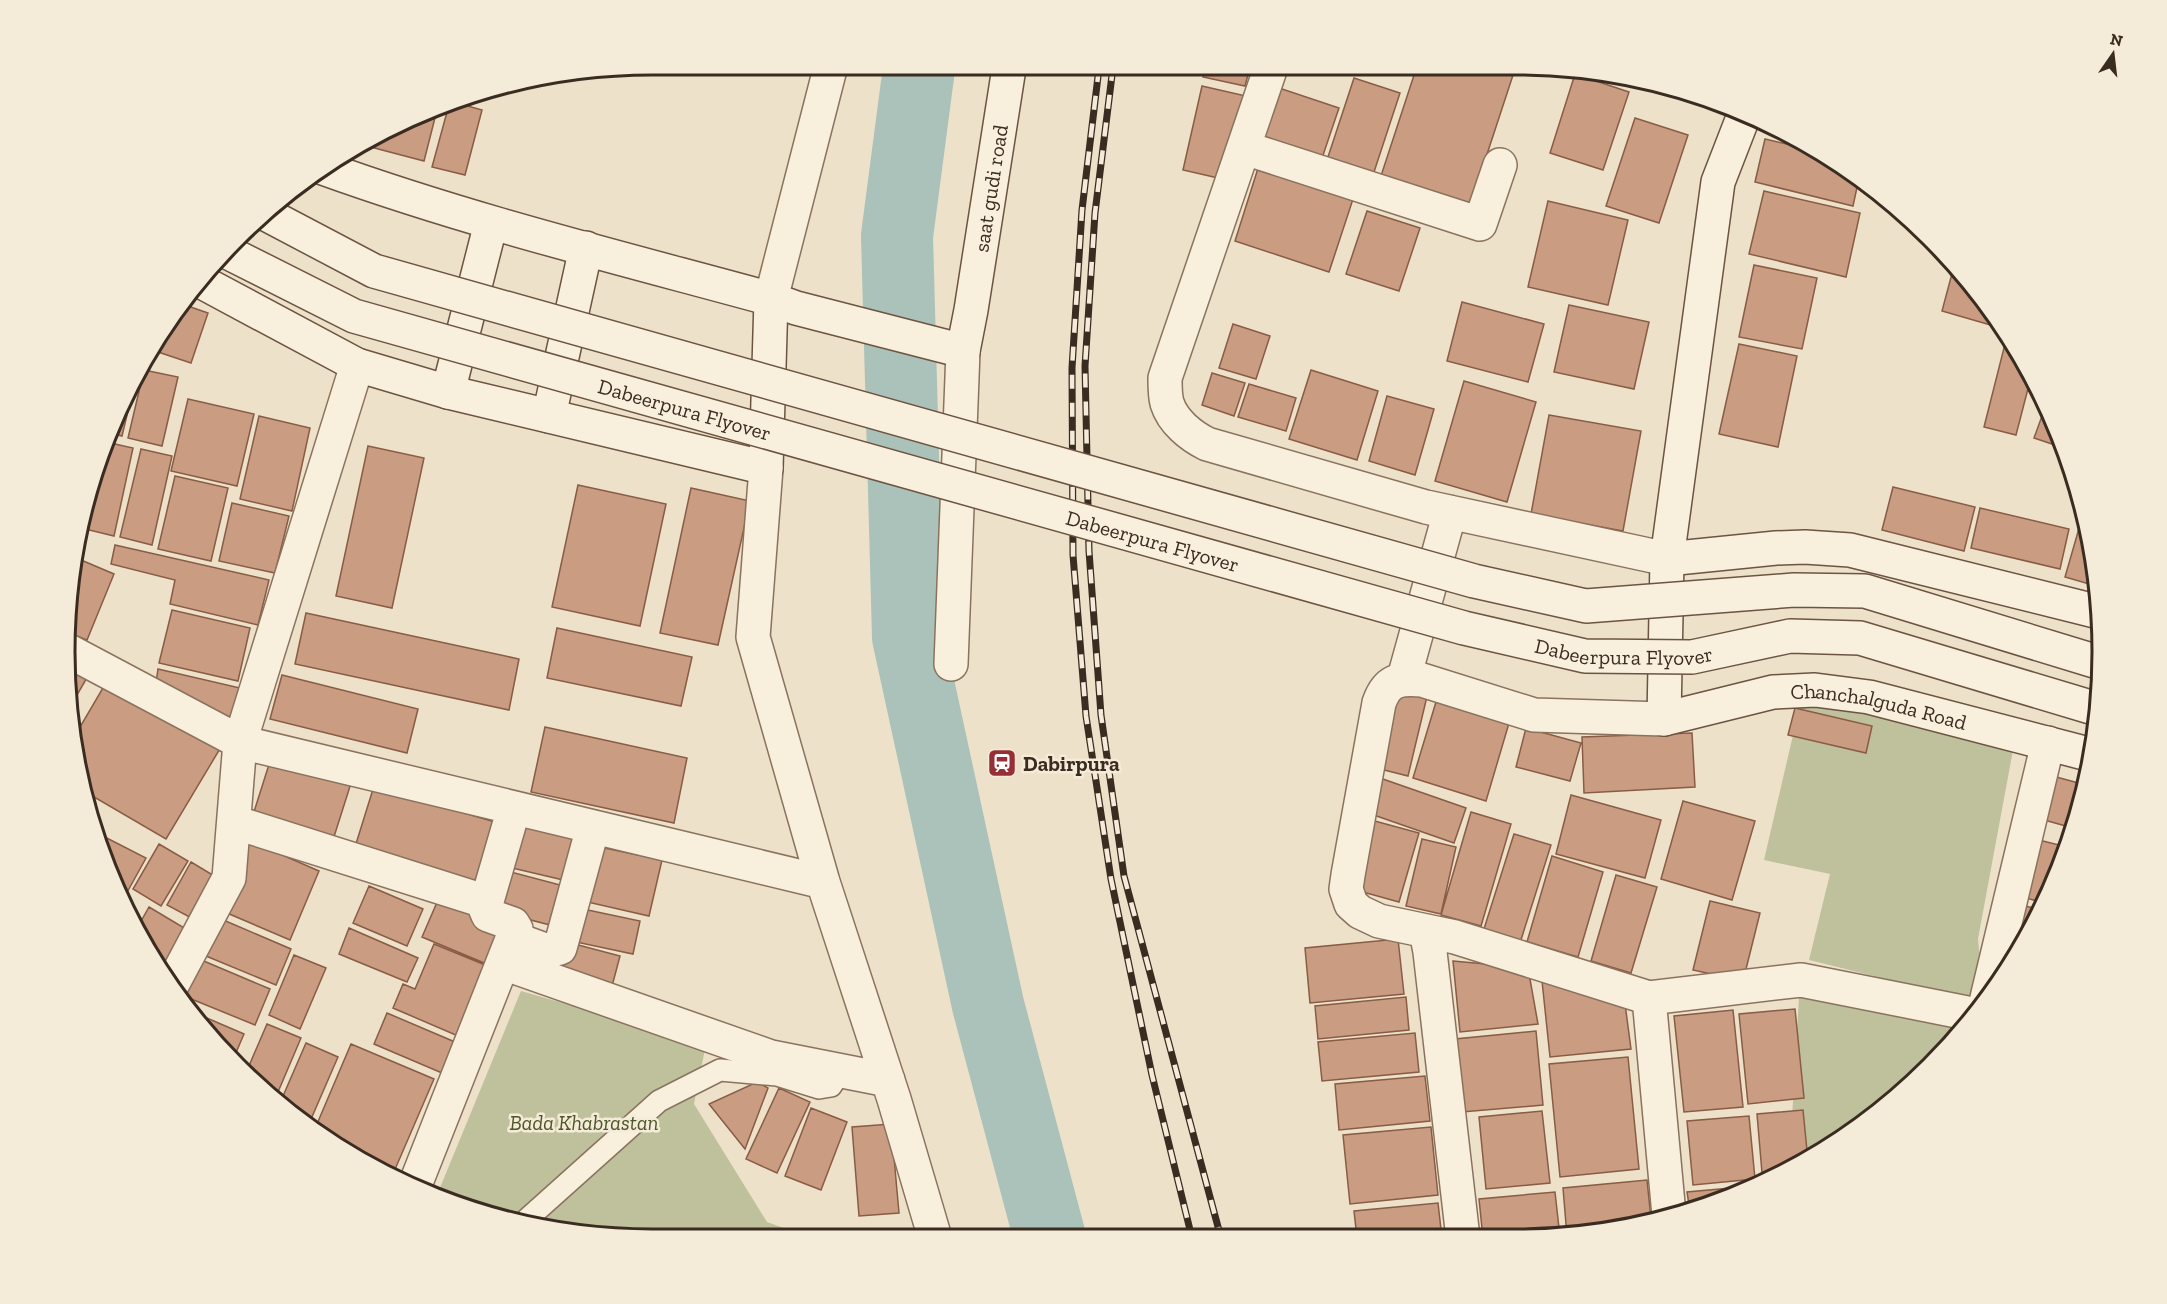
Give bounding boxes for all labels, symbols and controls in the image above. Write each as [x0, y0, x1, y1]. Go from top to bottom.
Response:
north arrow [2083, 24, 2143, 84]
text: N [2108, 29, 2125, 51]
street label: saat gudi road [968, 122, 1013, 254]
street label: Dabeerpura Flyover [595, 373, 774, 445]
street label: Dabeerpura Flyover [1063, 504, 1242, 577]
street label: Dabeerpura Flyover [1532, 632, 1715, 670]
street label: Chanchalguda Road [1790, 677, 1970, 735]
station icon: Dabirpura [986, 747, 1018, 779]
place label: Dabirpura [1023, 751, 1120, 776]
park label: Bada Khabrastan [509, 1110, 659, 1135]

